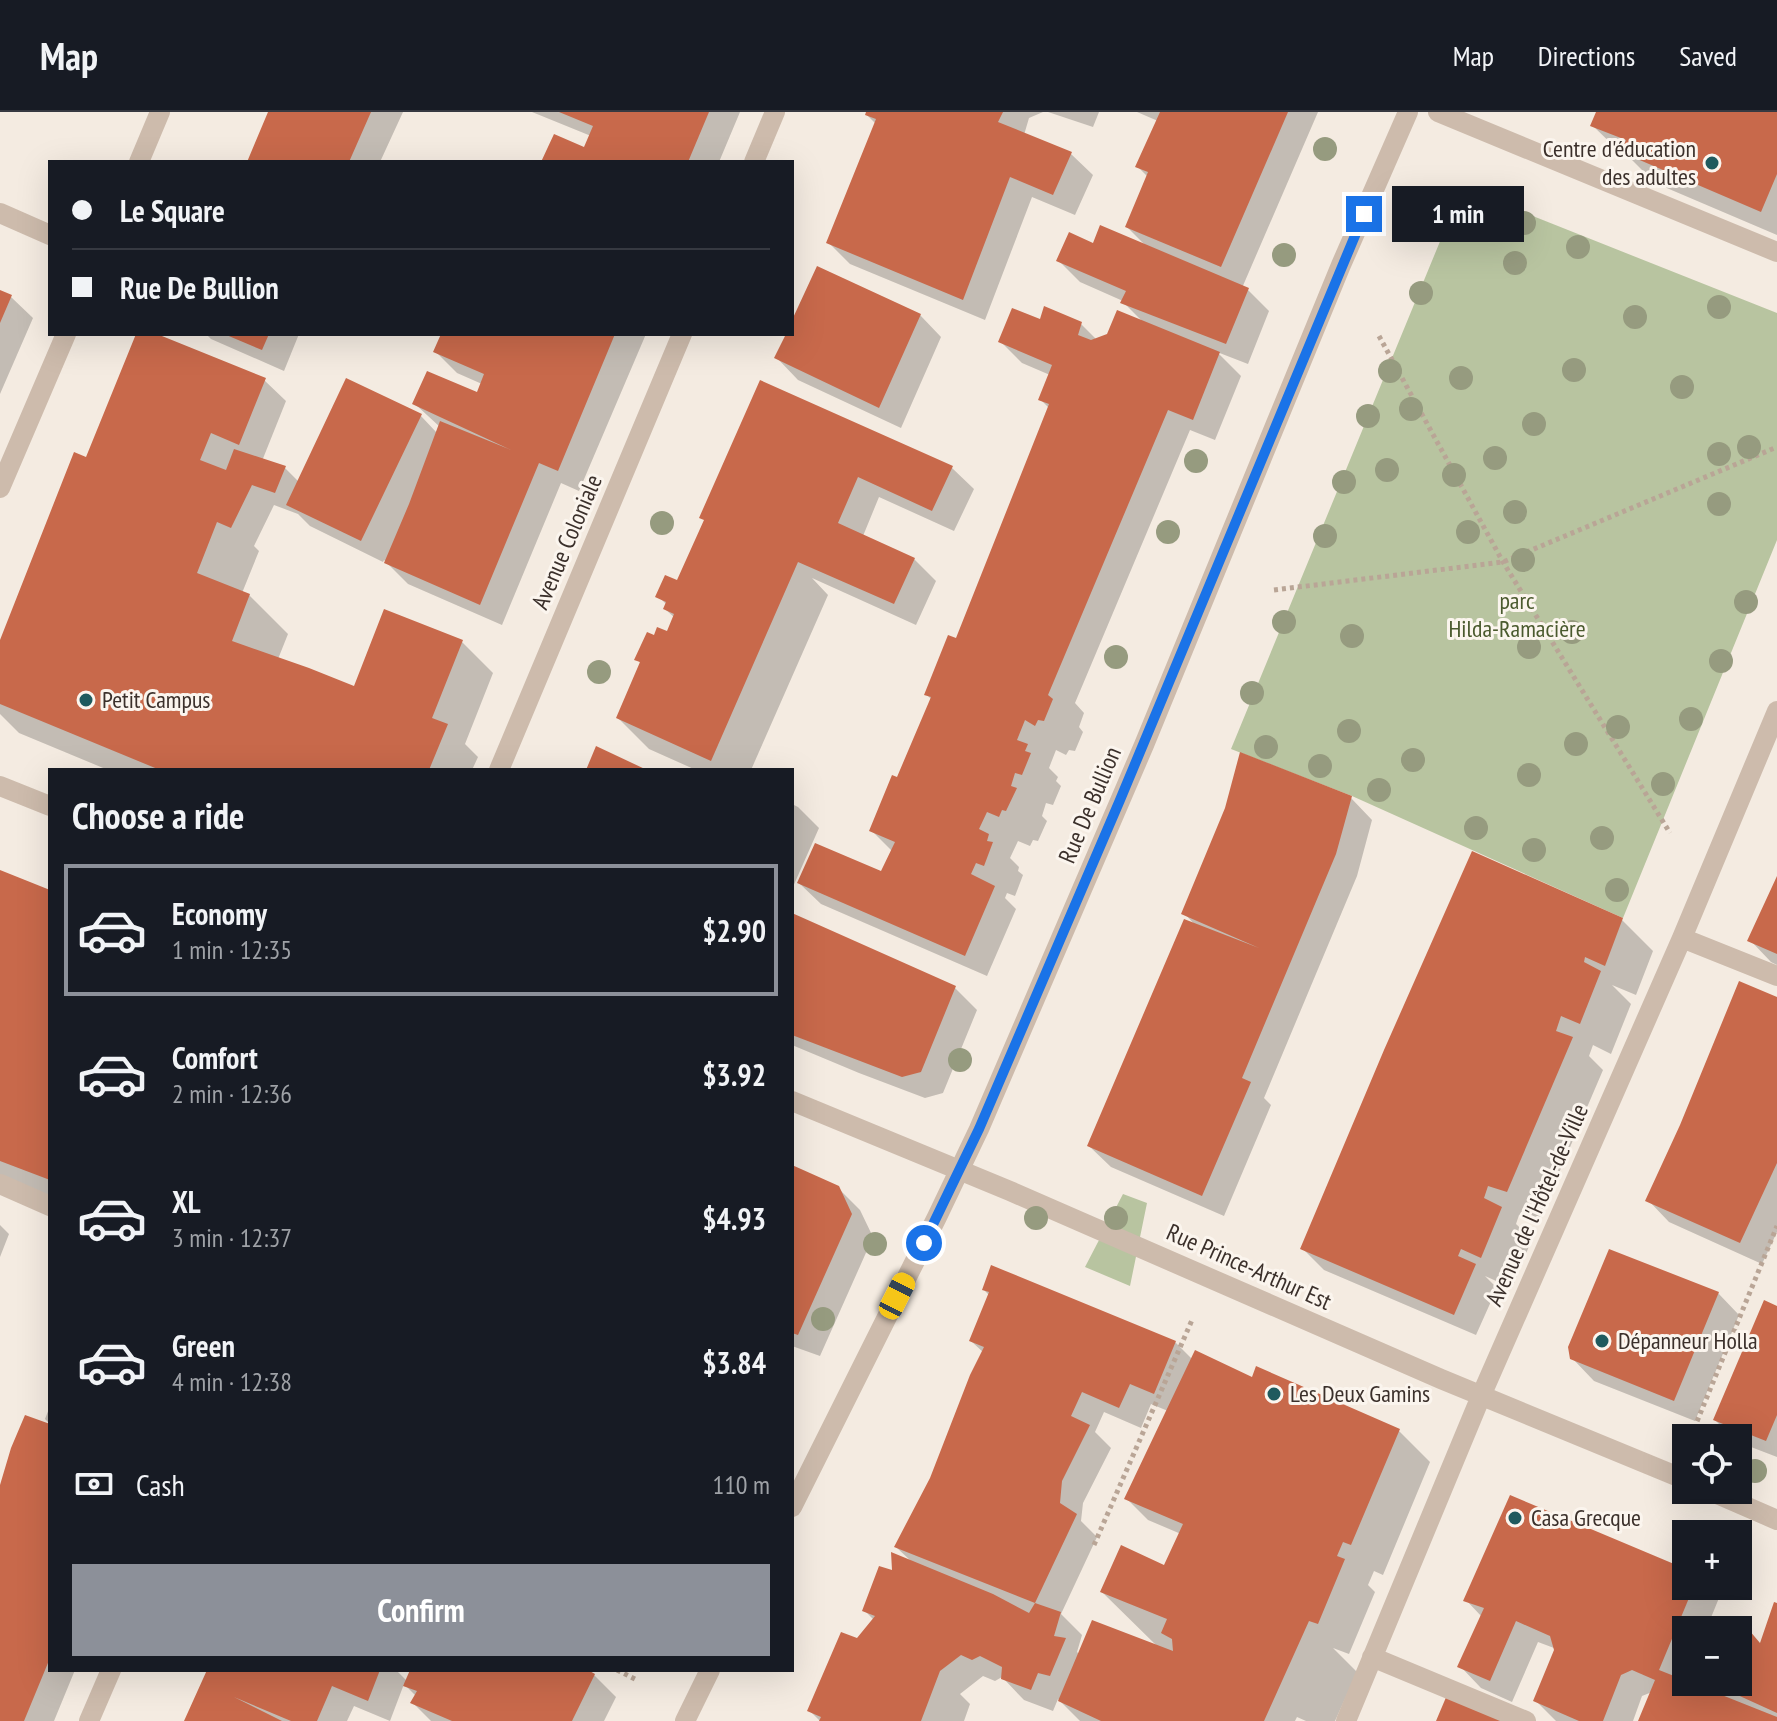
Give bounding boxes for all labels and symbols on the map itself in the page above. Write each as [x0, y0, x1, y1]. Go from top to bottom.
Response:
place label: Centre d'éducation des adultes [1543, 133, 1696, 192]
marker: Centre d'éducation des adultes [1703, 154, 1721, 172]
callout: 1 min [1392, 186, 1524, 242]
route end [1346, 196, 1382, 232]
street label: Avenue Coloniale [524, 470, 609, 614]
park label: parc Hilda-Ramacière [1448, 585, 1586, 644]
place label: Petit Campus [102, 684, 210, 715]
marker: Petit Campus [77, 691, 95, 709]
street label: Rue De Bullion [1051, 742, 1128, 868]
street label: Avenue de l'Hôtel-de-Ville [1478, 1099, 1595, 1311]
street label: Rue Prince-Arthur Est [1162, 1216, 1337, 1317]
route start [906, 1225, 942, 1261]
car [875, 1269, 919, 1323]
place label: Dépanneur Holla [1618, 1325, 1758, 1356]
marker: Dépanneur Holla [1593, 1332, 1611, 1350]
place label: Les Deux Gamins [1290, 1378, 1430, 1409]
marker: Les Deux Gamins [1265, 1385, 1283, 1403]
place label: Casa Grecque [1531, 1502, 1641, 1533]
marker: Casa Grecque [1506, 1509, 1524, 1527]

